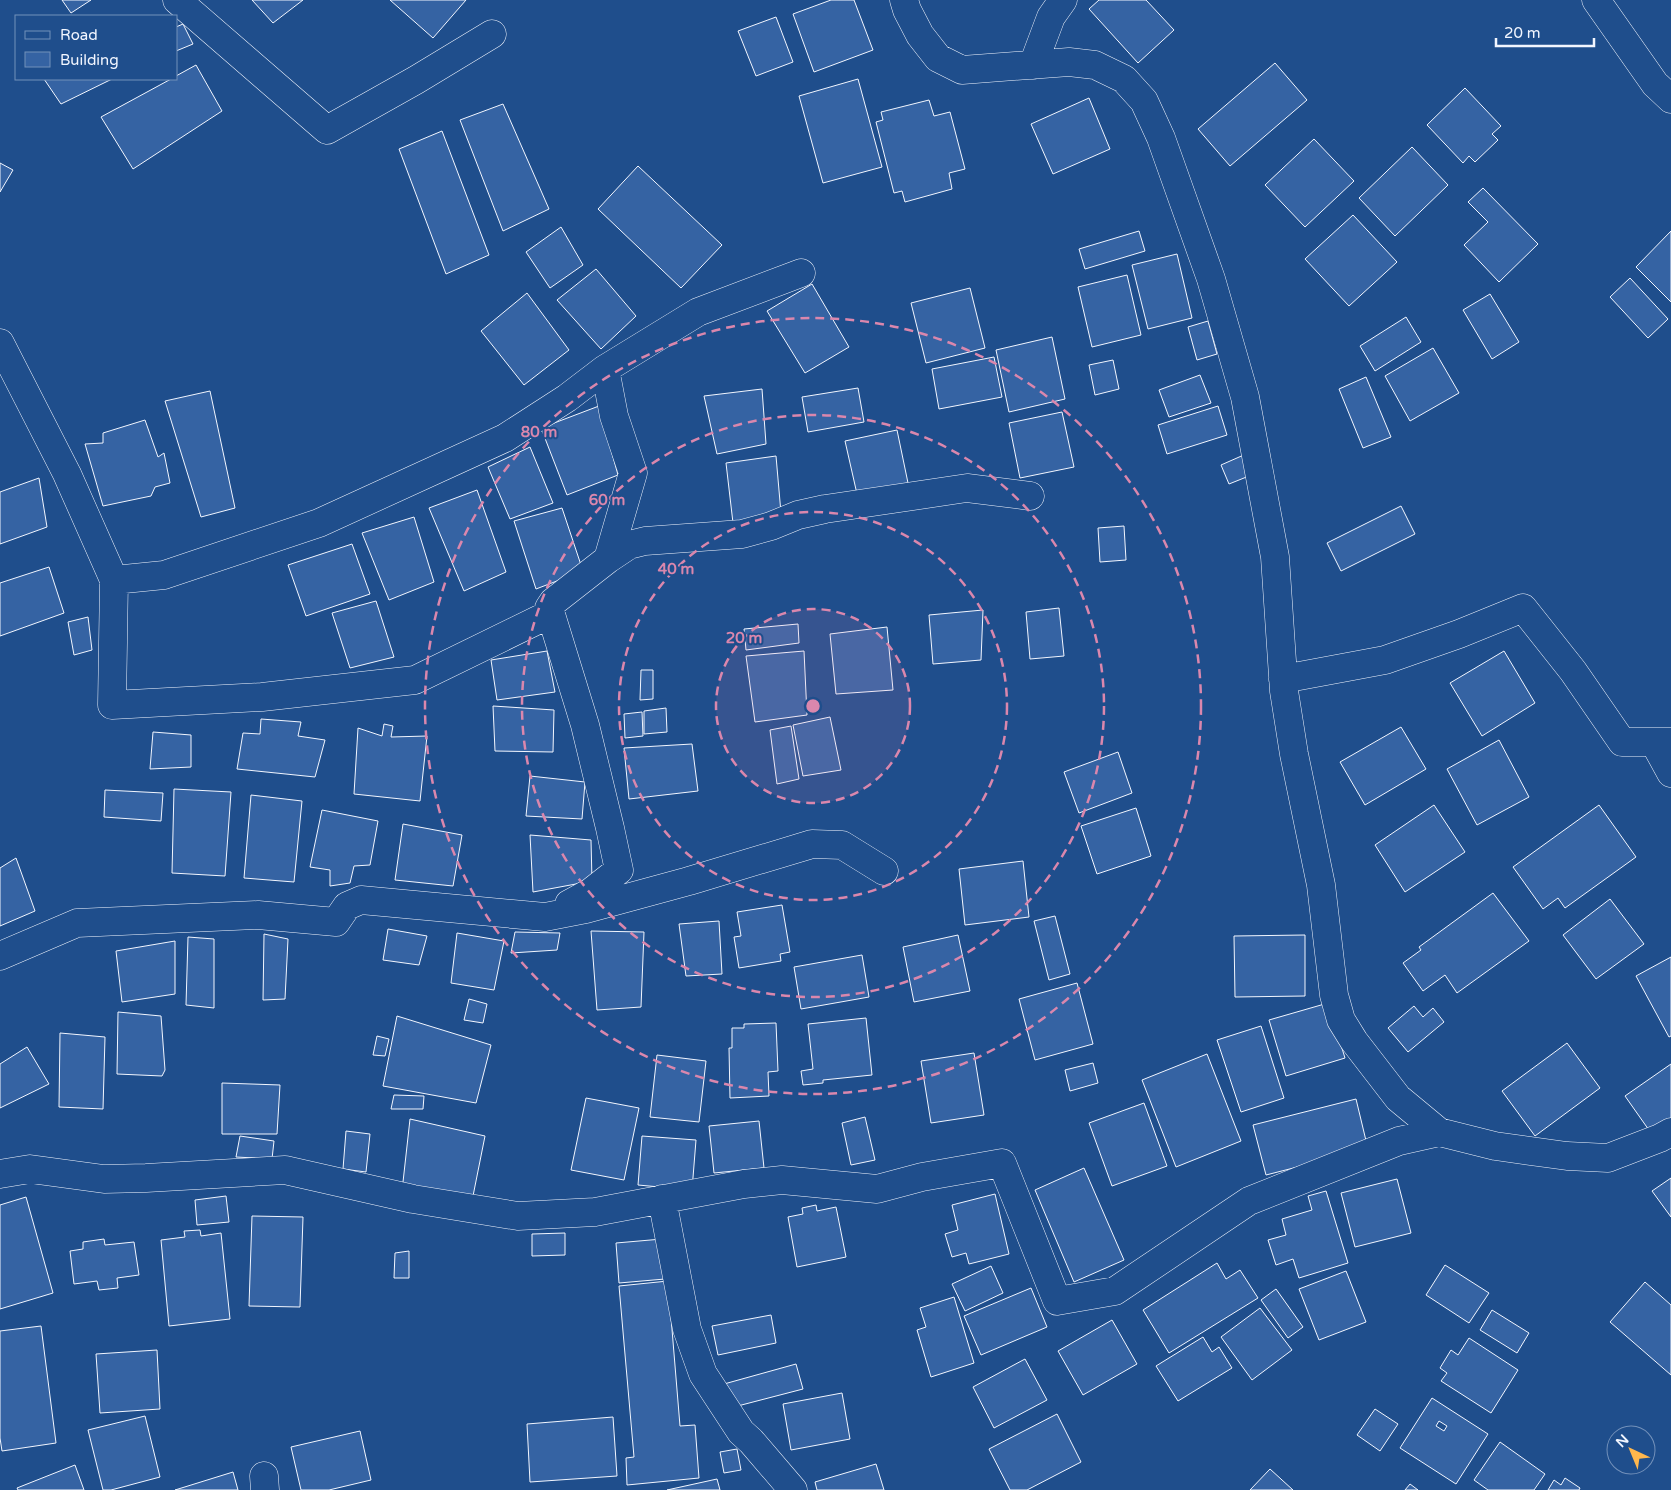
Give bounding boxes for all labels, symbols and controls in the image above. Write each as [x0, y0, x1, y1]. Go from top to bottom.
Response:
legend [15, 15, 178, 80]
scale bar [1496, 15, 1594, 47]
text: 20 m [1504, 24, 1541, 42]
text: Road [60, 26, 98, 44]
text: Building [60, 51, 119, 69]
text: 80 m [521, 423, 557, 441]
text: 60 m [589, 491, 625, 509]
text: 40 m [658, 560, 694, 578]
text: 20 m [726, 629, 762, 647]
centre of rings [804, 697, 822, 715]
north arrow [1606, 1425, 1656, 1475]
text: N [1612, 1431, 1632, 1451]

